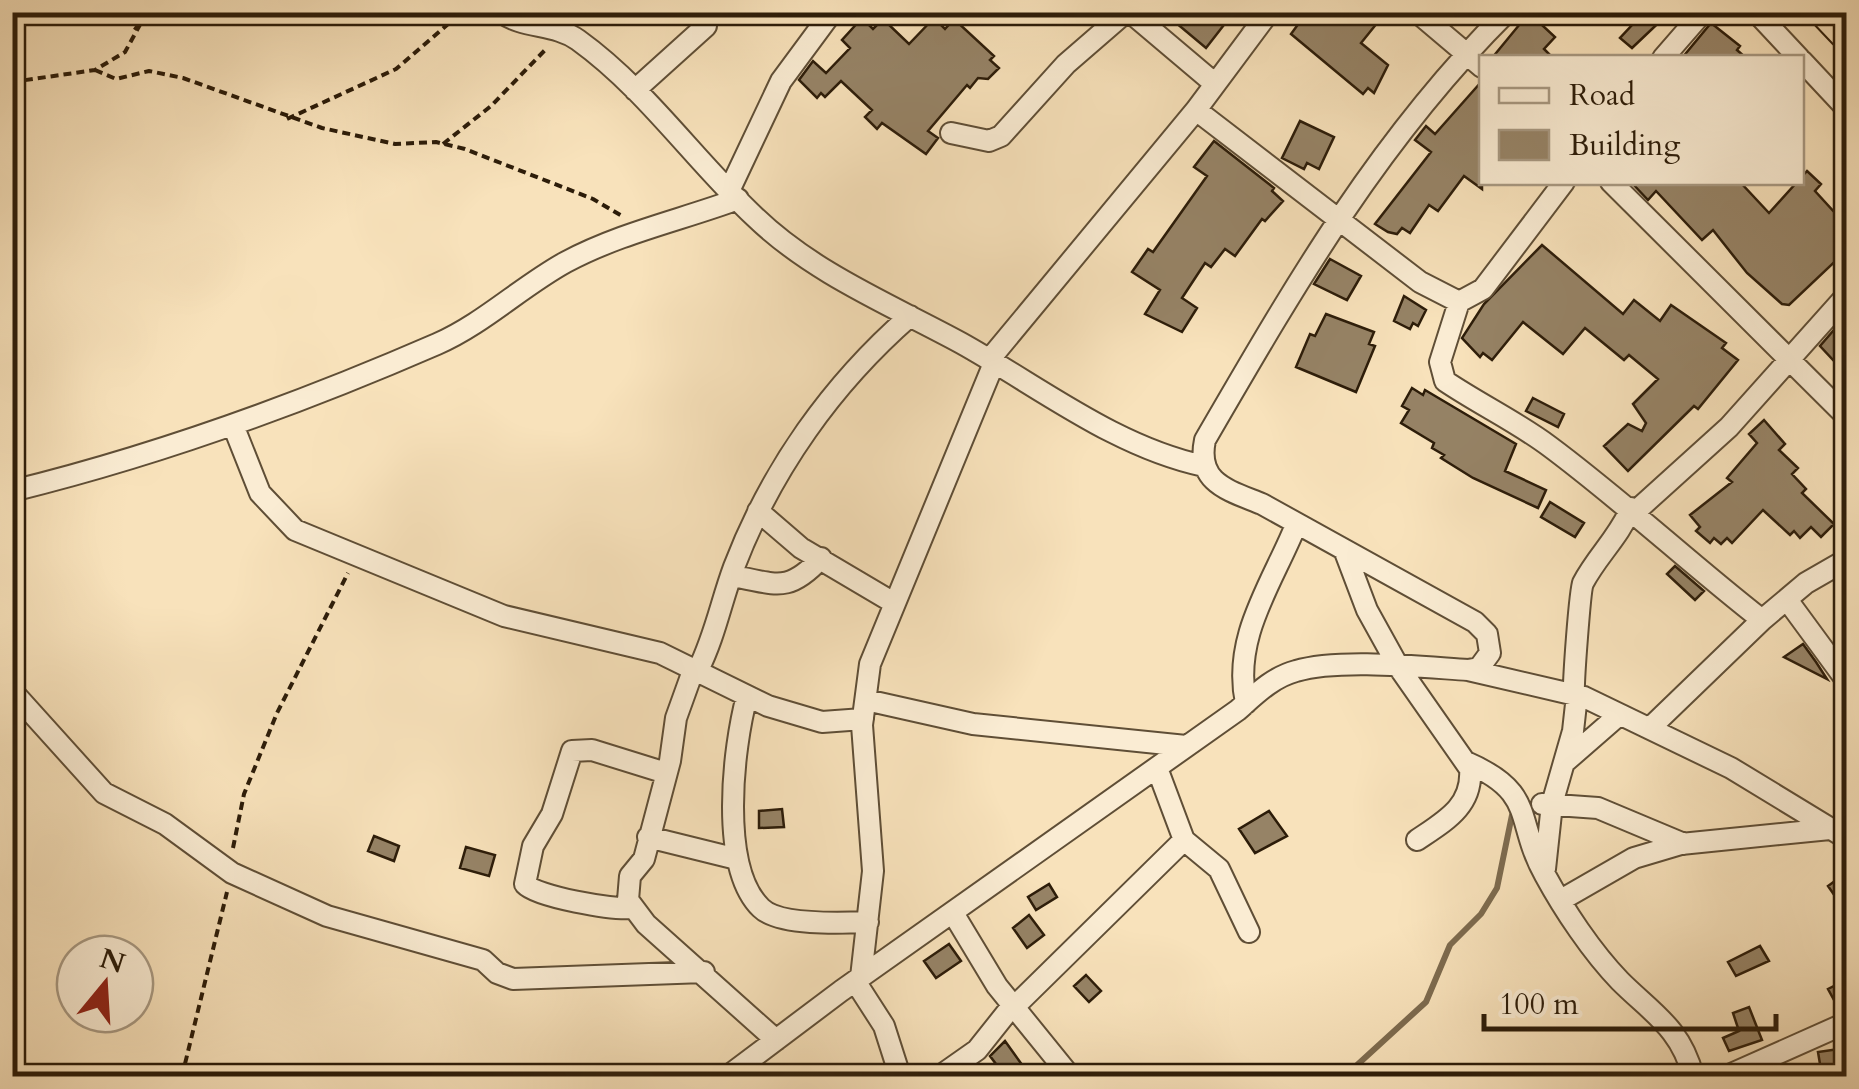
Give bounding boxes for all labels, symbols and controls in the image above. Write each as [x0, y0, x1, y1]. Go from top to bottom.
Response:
legend [1479, 55, 1804, 185]
text: Road [1569, 75, 1635, 116]
text: Building [1569, 125, 1680, 166]
north arrow [55, 934, 155, 1034]
text: N [95, 939, 130, 983]
scale bar [1484, 969, 1776, 1031]
text: 100 m [1499, 984, 1579, 1025]

